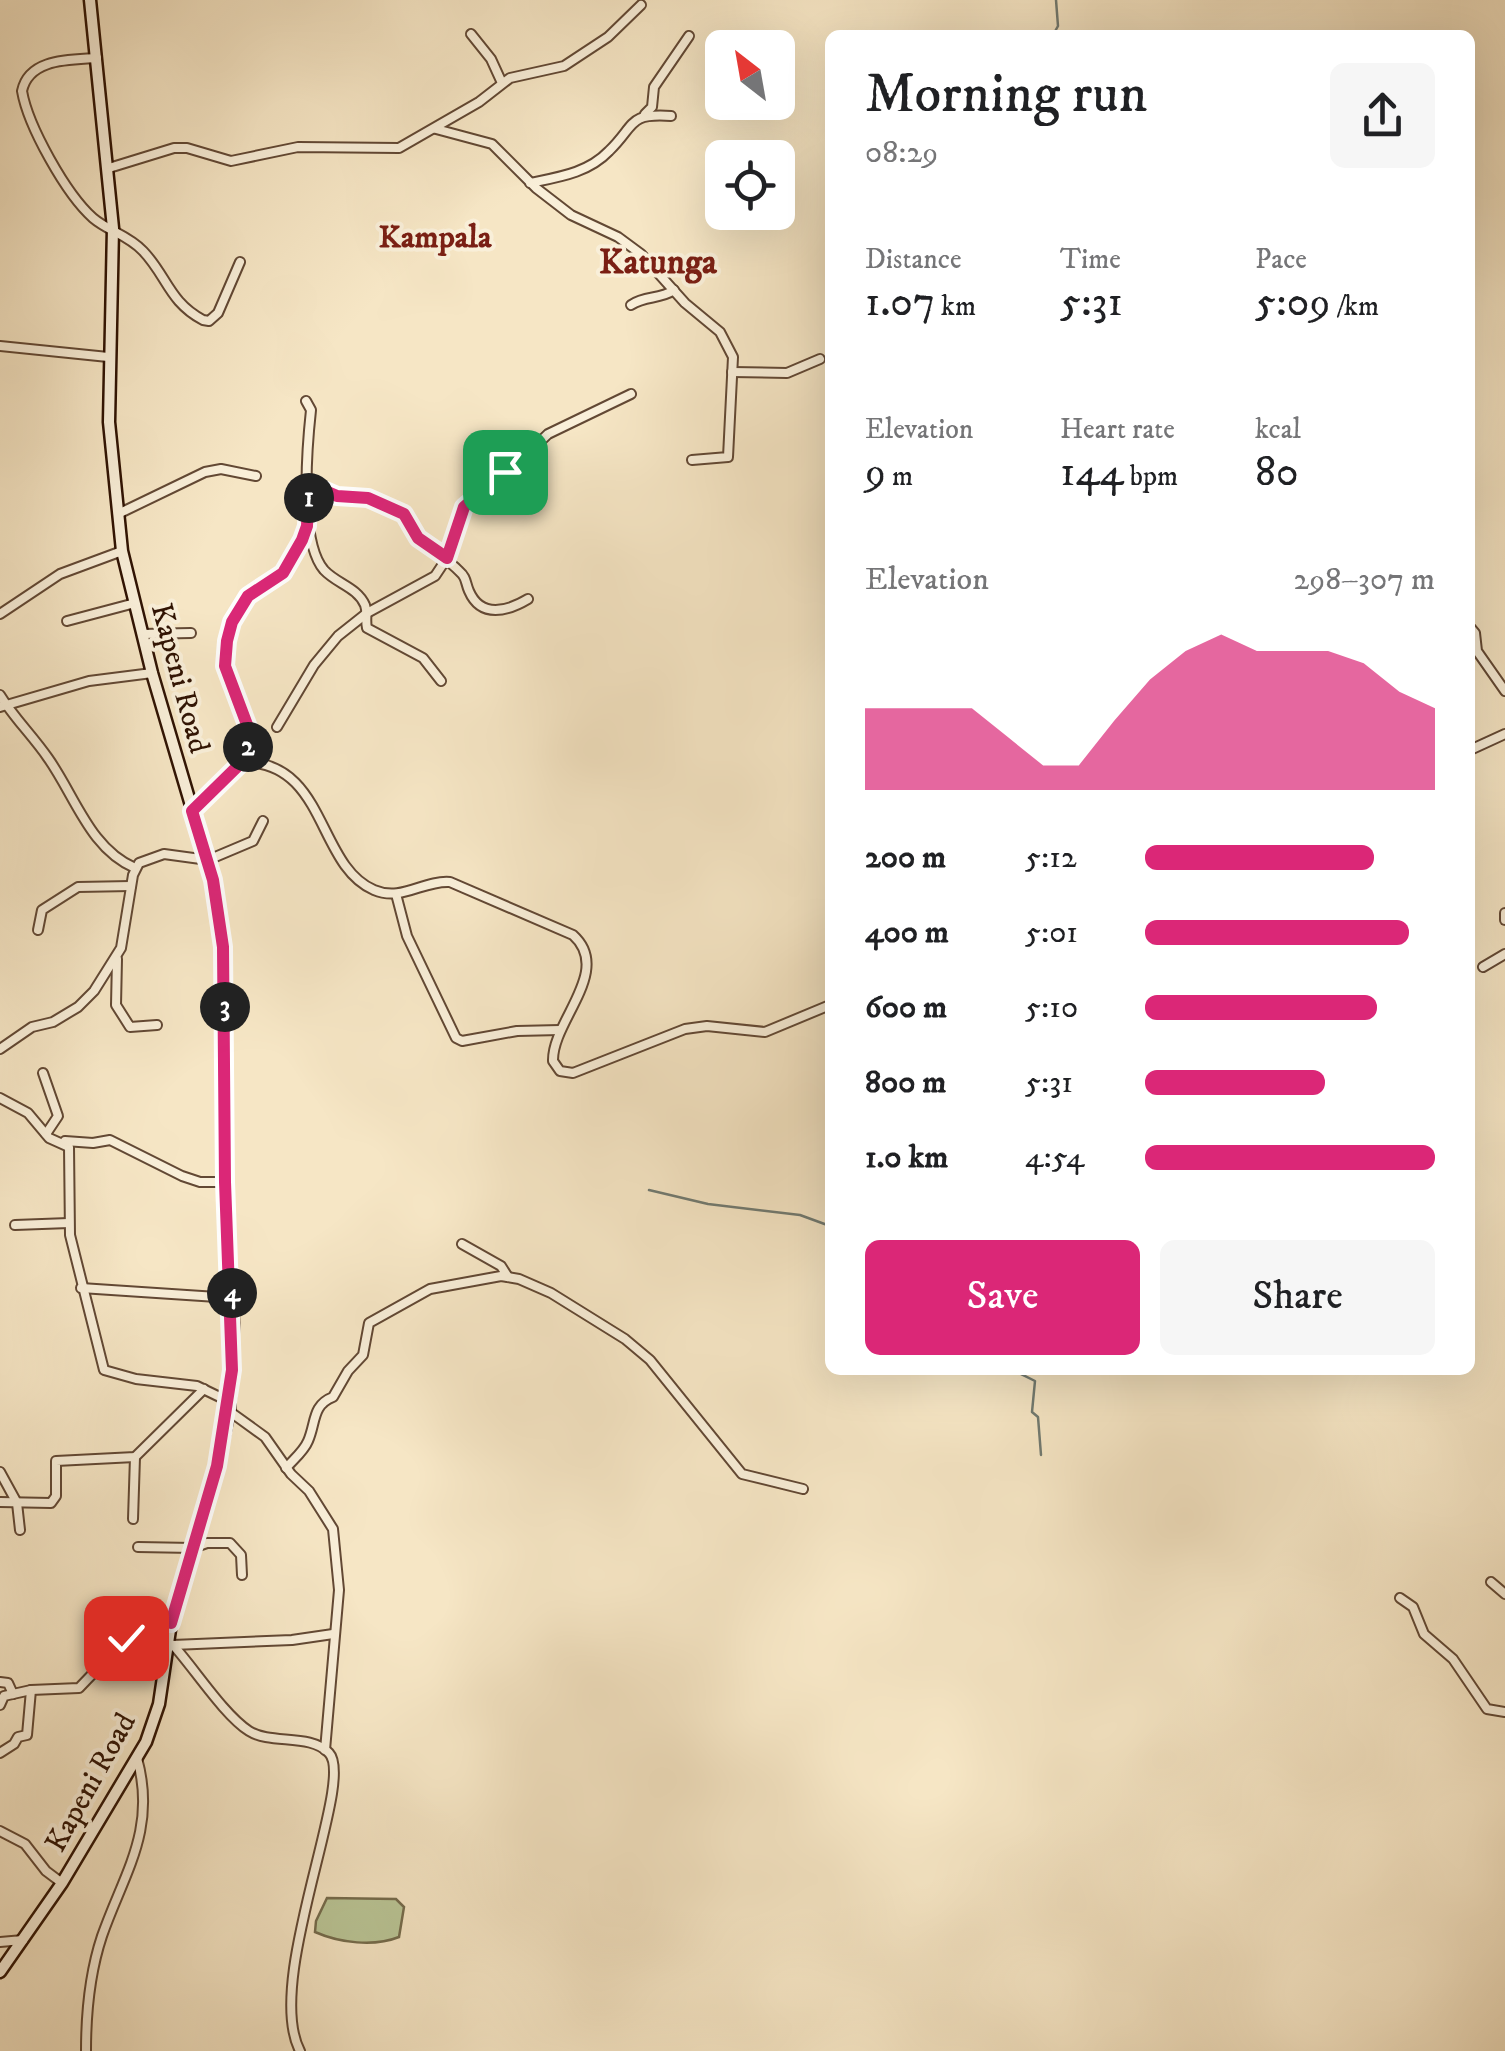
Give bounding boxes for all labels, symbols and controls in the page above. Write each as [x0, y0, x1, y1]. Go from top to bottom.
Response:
north arrow [705, 30, 795, 120]
map controls [705, 30, 795, 230]
text: Morning run [865, 61, 1147, 130]
button: share [1330, 63, 1435, 168]
text: 08:29 [865, 133, 938, 173]
button: locate [705, 140, 795, 230]
district label: Kampala [379, 218, 492, 258]
district label: Katunga [599, 241, 718, 285]
text: Distance [865, 242, 961, 277]
text: Time [1060, 242, 1121, 277]
text: Pace [1255, 242, 1307, 277]
text: 1.07 [865, 277, 935, 329]
text: 5:31 [1060, 277, 1123, 329]
text: 5:09 [1255, 277, 1330, 329]
text: km [935, 289, 976, 324]
text: /km [1330, 289, 1379, 324]
text: Elevation [865, 412, 973, 447]
text: Heart rate [1060, 412, 1175, 447]
text: kcal [1255, 412, 1301, 447]
pin [463, 430, 548, 515]
icon: arrive [478, 445, 533, 500]
text: 9 [865, 447, 886, 499]
text: 144 [1060, 447, 1124, 499]
text: 80 [1255, 447, 1299, 499]
text: m [886, 459, 913, 494]
text: bpm [1124, 459, 1178, 494]
pin: 1 [284, 473, 334, 523]
text: 1 [304, 480, 314, 515]
text: Elevation [865, 560, 989, 600]
text: 298–307 m [1294, 560, 1435, 600]
street label: Kapeni Road [142, 600, 217, 757]
pin: 2 [223, 722, 273, 772]
text: 2 [241, 729, 255, 764]
text: 200 m [865, 838, 946, 878]
text: 5:12 [1025, 838, 1077, 878]
text: 400 m [865, 913, 949, 953]
text: 5:01 [1025, 913, 1078, 953]
pin: 3 [200, 982, 250, 1032]
text: 600 m [865, 988, 947, 1028]
text: 5:10 [1025, 988, 1078, 1028]
text: 3 [220, 989, 230, 1024]
text: 800 m [865, 1063, 946, 1103]
text: 5:31 [1025, 1063, 1073, 1103]
text: 1.0 km [865, 1138, 948, 1178]
text: 4:54 [1025, 1138, 1084, 1178]
button: Save [865, 1240, 1140, 1355]
button: Share [1160, 1240, 1435, 1355]
pin: 4 [207, 1268, 257, 1318]
text: 4 [224, 1275, 240, 1310]
pin [84, 1596, 169, 1681]
icon: check [99, 1611, 154, 1666]
street label: Kapeni Road [38, 1707, 145, 1859]

